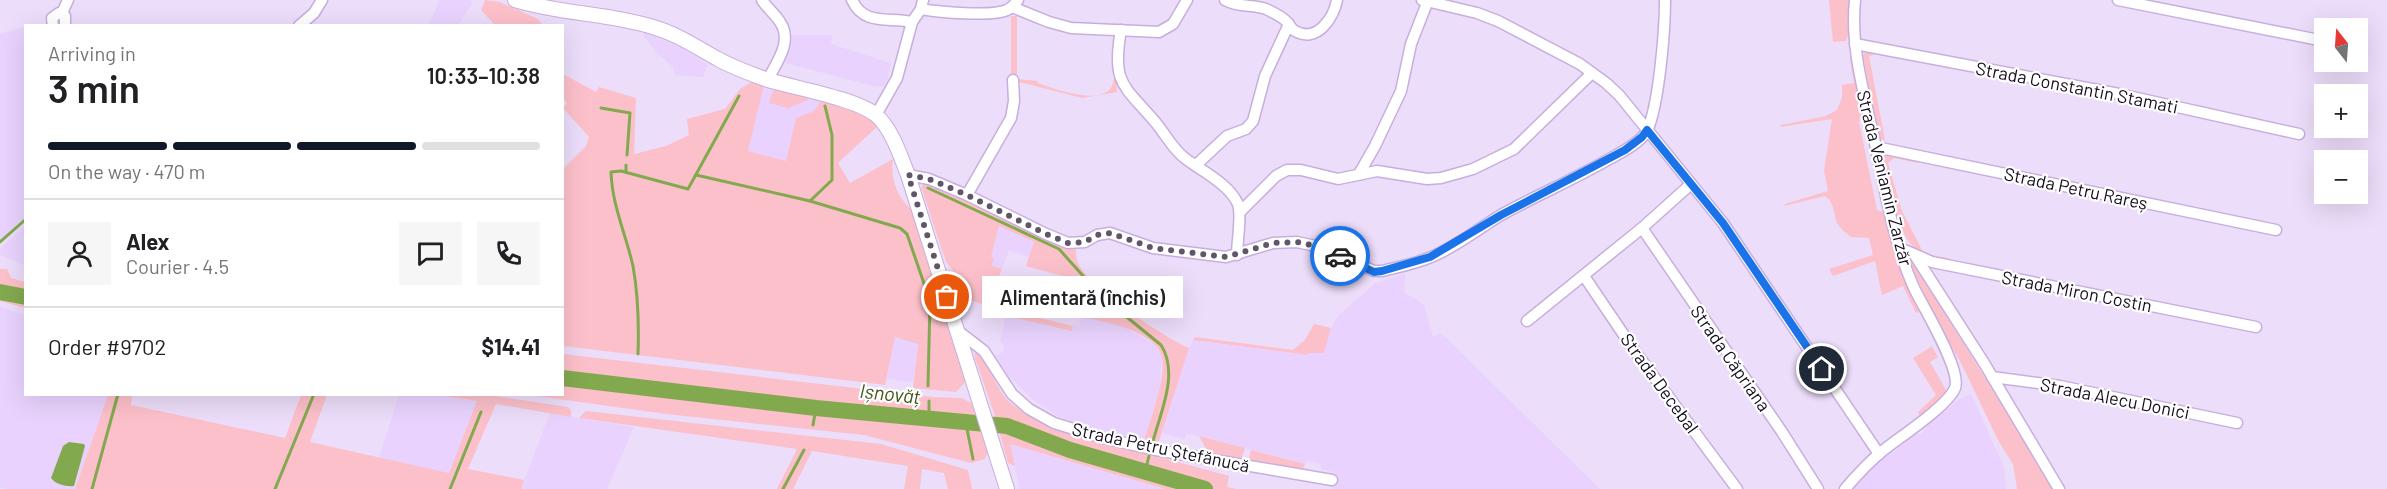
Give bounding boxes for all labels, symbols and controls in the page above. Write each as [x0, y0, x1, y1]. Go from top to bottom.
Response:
north arrow [2314, 18, 2368, 72]
map controls [2314, 18, 2368, 204]
text: Arriving in [48, 41, 136, 65]
street label: Strada Constantin Stamati [1974, 57, 2180, 117]
text: 10:33–10:38 [427, 62, 540, 88]
text: 3 min [48, 64, 140, 111]
button: + [2314, 84, 2368, 138]
street label: Strada Veniamin Zarzăr [1853, 88, 1918, 269]
button: − [2314, 150, 2368, 204]
text: On the way · 470 m [48, 159, 205, 183]
street label: Strada Petru Rareș [2002, 162, 2150, 214]
button: person [48, 222, 111, 285]
button: chat [399, 222, 462, 285]
button: phone [477, 222, 540, 285]
courier [1310, 226, 1370, 286]
text: Alex [126, 228, 169, 254]
icon: car [1324, 240, 1357, 273]
text: Courier · 4.5 [126, 254, 229, 278]
street label: Strada Miron Costin [2000, 266, 2154, 316]
pin [921, 271, 972, 322]
callout: Alimentară (închis) [983, 276, 1184, 318]
icon: bag [930, 280, 963, 313]
text: Alimentară (închis) [1000, 285, 1165, 309]
street label: Strada Căpriana [1686, 301, 1776, 415]
street label: Strada Decebal [1616, 329, 1704, 437]
text: Order #9702 [48, 333, 166, 359]
text: $14.41 [481, 333, 540, 359]
pin [1796, 343, 1847, 394]
icon: home [1805, 352, 1838, 385]
street label: Strada Alecu Donici [2038, 373, 2192, 423]
water label: Ișnovăț [858, 378, 922, 408]
street label: Strada Petru Ştefănucă [1070, 417, 1252, 477]

